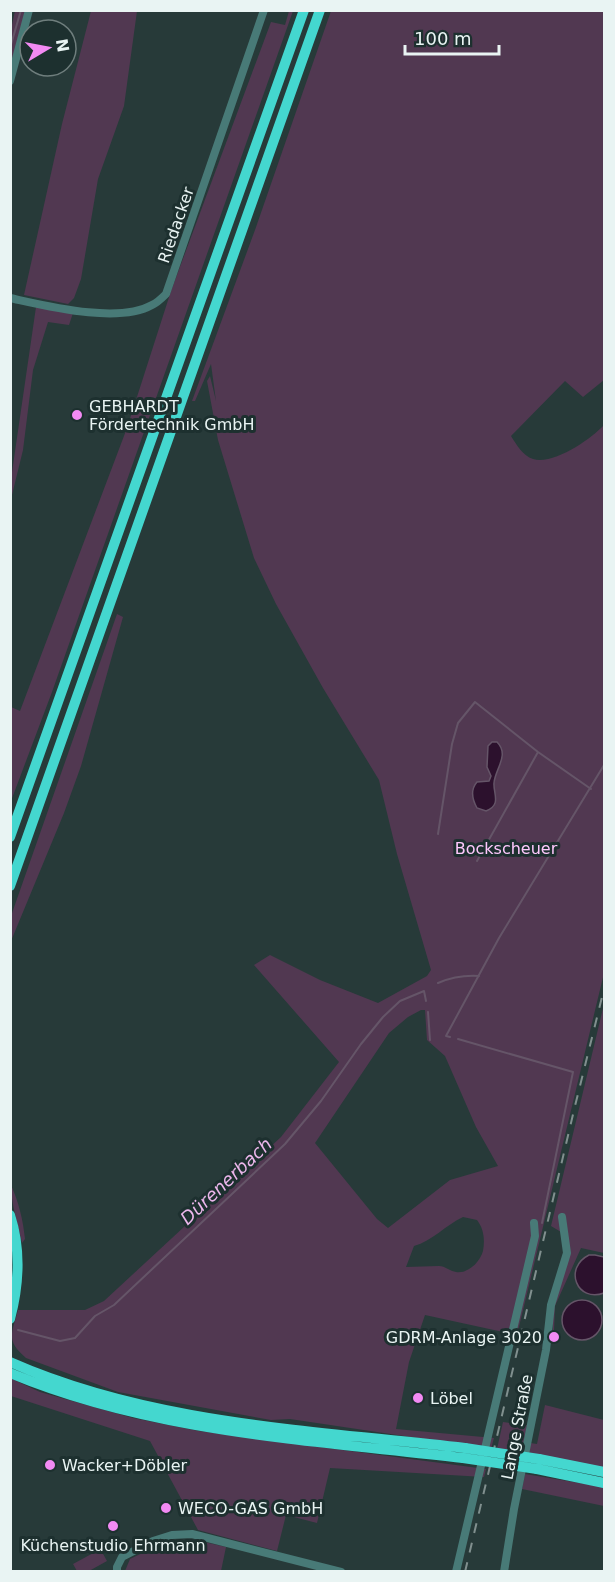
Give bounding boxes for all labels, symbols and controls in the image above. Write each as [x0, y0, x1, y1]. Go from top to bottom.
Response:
north arrow [18, 18, 78, 78]
scale bar [405, 18, 500, 56]
text: 100 m [414, 28, 472, 49]
text: N [52, 37, 73, 54]
street label: Riedacker [154, 184, 198, 266]
place label: GEBHARDT Fördertechnik GmbH [89, 397, 254, 434]
marker: GEBHARDT Fördertechnik GmbH [70, 408, 84, 422]
park label: Bockscheuer [455, 839, 558, 858]
water label: Dürenerbach [176, 1133, 276, 1229]
place label: GDRM-Anlage 3020 [386, 1328, 542, 1347]
marker: GDRM-Anlage 3020 [547, 1330, 561, 1344]
street label: Lange Straße [497, 1373, 537, 1481]
place label: Löbel [430, 1389, 473, 1408]
marker: Löbel [411, 1391, 425, 1405]
place label: Wacker+Döbler [62, 1456, 187, 1475]
marker: Wacker+Döbler [43, 1458, 57, 1472]
place label: WECO-GAS GmbH [178, 1499, 323, 1518]
marker: WECO-GAS GmbH [159, 1501, 173, 1515]
marker: Küchenstudio Ehrmann [106, 1519, 120, 1533]
place label: Küchenstudio Ehrmann [20, 1536, 206, 1555]

